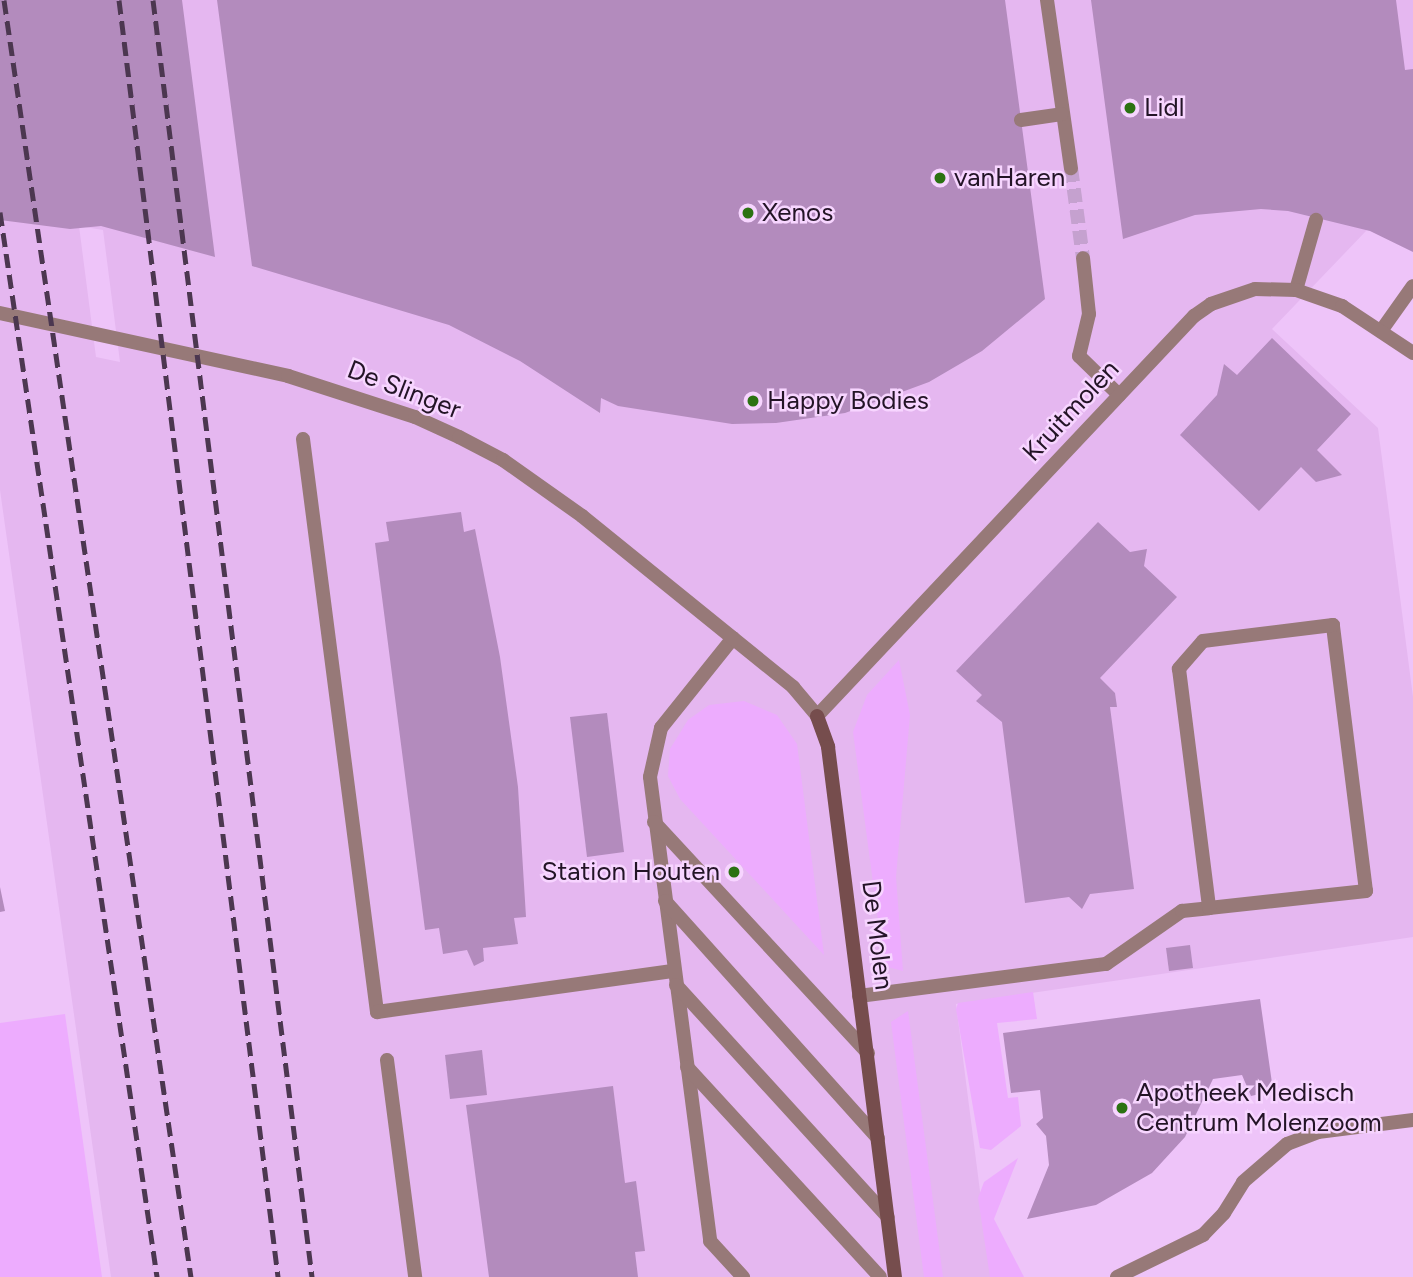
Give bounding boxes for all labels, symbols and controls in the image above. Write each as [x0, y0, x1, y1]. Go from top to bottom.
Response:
place label: Lidl [1144, 92, 1185, 124]
marker: Lidl [1122, 100, 1138, 116]
place label: vanHaren [954, 162, 1065, 194]
marker: vanHaren [932, 170, 948, 186]
place label: Xenos [762, 197, 833, 229]
marker: Xenos [740, 205, 756, 221]
street label: De Slinger [343, 354, 465, 426]
street label: Kruitmolen [1016, 354, 1126, 468]
place label: Happy Bodies [767, 385, 929, 417]
marker: Happy Bodies [745, 393, 761, 409]
place label: Station Houten [542, 856, 720, 888]
marker: Station Houten [726, 864, 742, 880]
street label: De Molen [855, 879, 899, 991]
place label: Apotheek Medisch Centrum Molenzoom [1136, 1077, 1382, 1138]
marker: Apotheek Medisch Centrum Molenzoom [1114, 1100, 1130, 1116]

